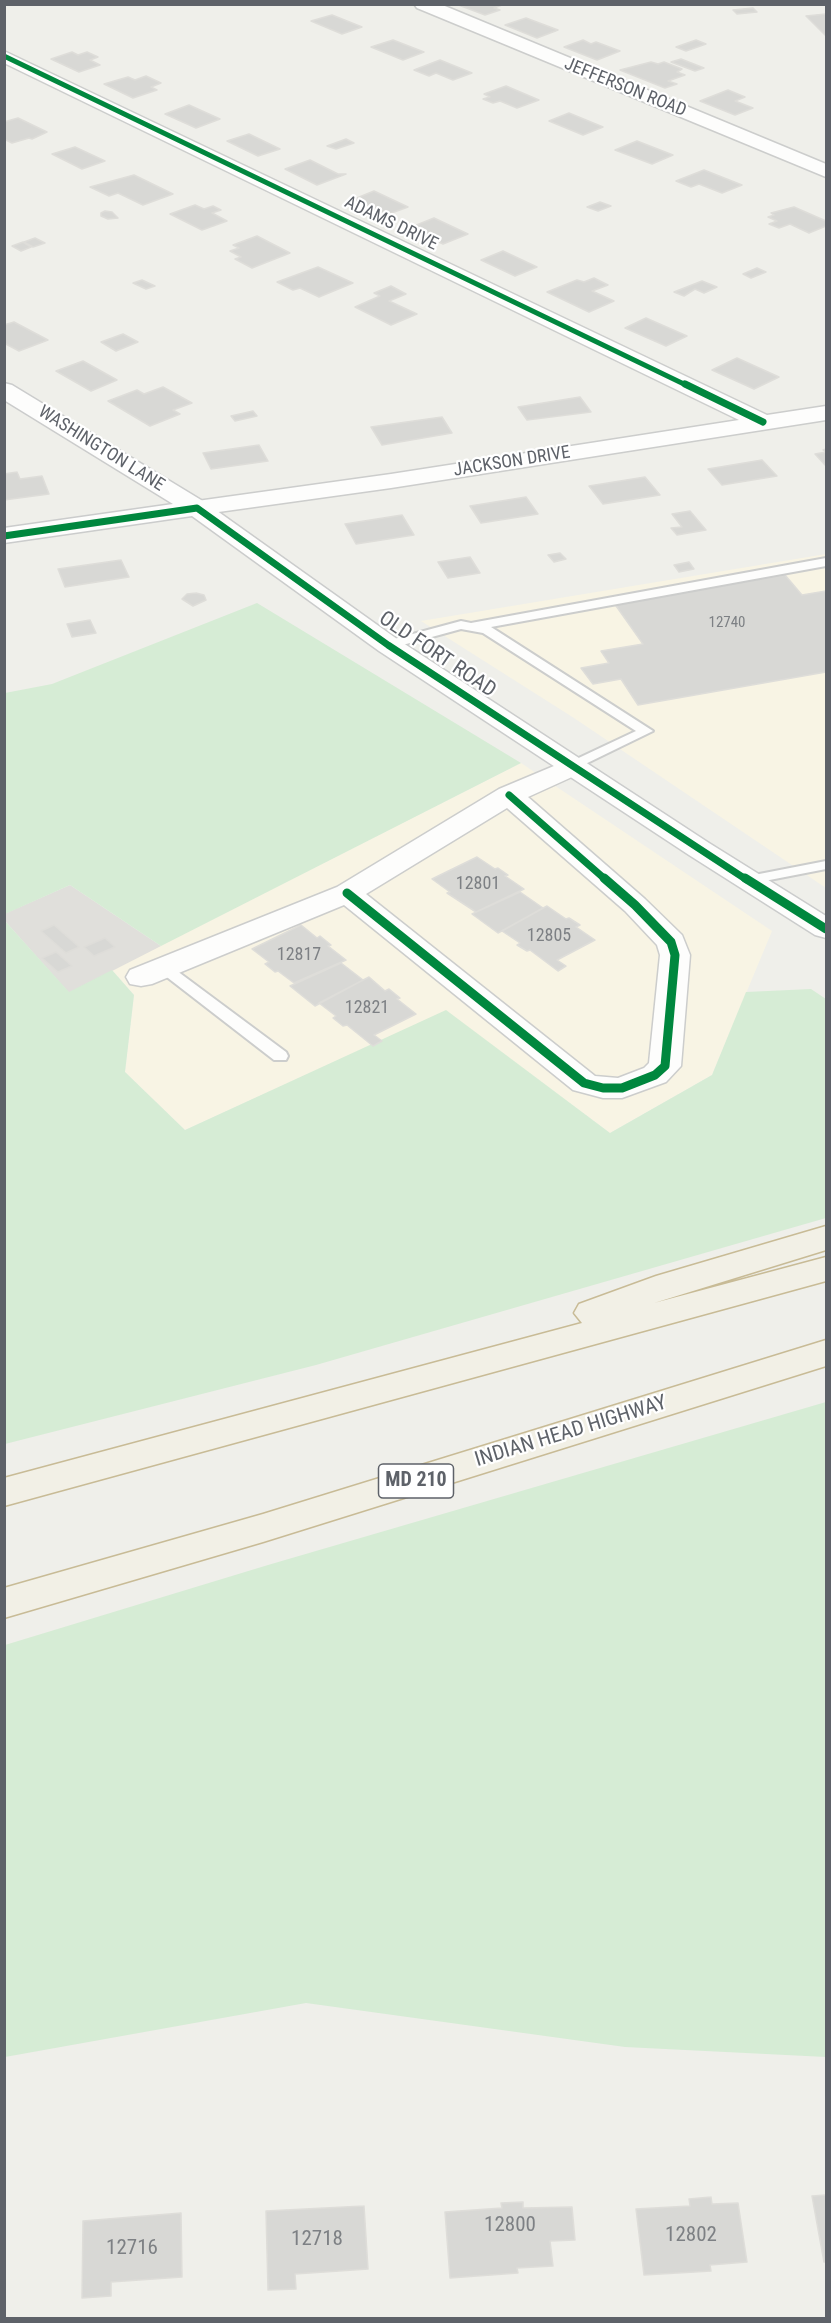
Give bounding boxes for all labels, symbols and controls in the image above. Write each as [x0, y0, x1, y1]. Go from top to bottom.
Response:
street label: JEFFERSON ROAD [561, 54, 689, 122]
street label: ADAMS DRIVE [341, 192, 441, 256]
street label: WASHINGTON LANE [34, 401, 168, 497]
street label: JACKSON DRIVE [452, 442, 572, 482]
street label: OLD FORT ROAD [374, 607, 500, 703]
house number: 12740 [708, 614, 746, 632]
house number: 12801 [456, 873, 500, 895]
house number: 12805 [527, 925, 571, 947]
house number: 12817 [277, 944, 321, 966]
house number: 12821 [345, 997, 389, 1019]
street label: INDIAN HEAD HIGHWAY [472, 1391, 670, 1473]
road number: MD 210 [378, 1464, 454, 1498]
house number: 12800 [484, 2213, 536, 2239]
house number: 12802 [665, 2223, 717, 2249]
house number: 12718 [291, 2227, 343, 2253]
house number: 12716 [106, 2236, 158, 2262]

